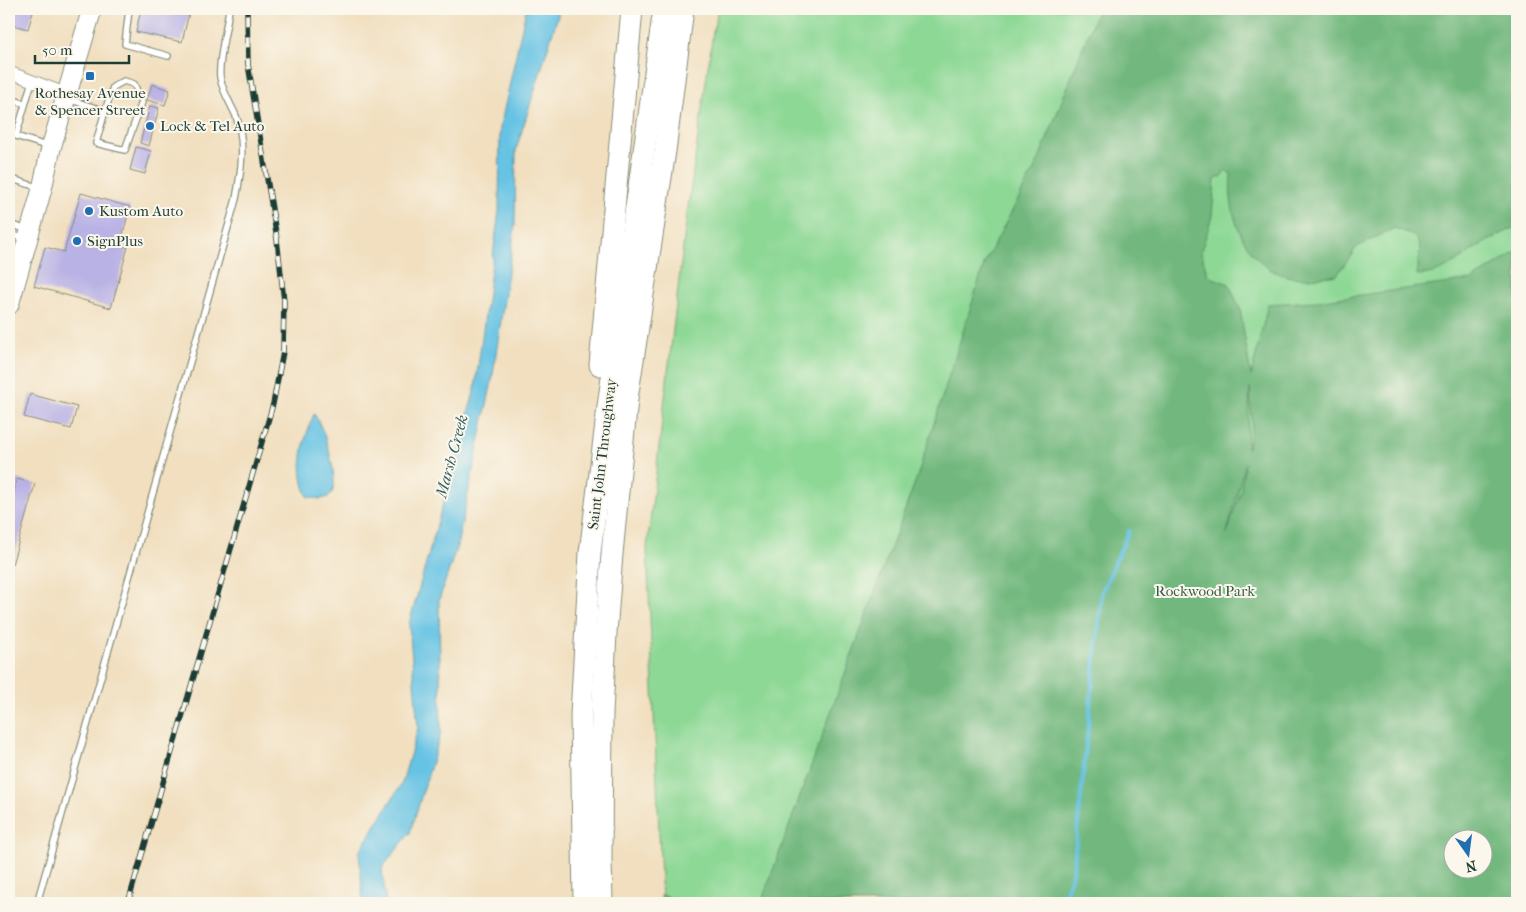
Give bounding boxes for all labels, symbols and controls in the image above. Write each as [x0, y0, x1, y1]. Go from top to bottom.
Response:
scale bar [35, 32, 129, 64]
text: 50 m [42, 41, 73, 59]
marker: Rothesay Avenue & Spencer Street [84, 70, 96, 82]
place label: Rothesay Avenue & Spencer Street [34, 84, 146, 119]
place label: Lock & Tel Auto [160, 117, 265, 135]
marker: Lock & Tel Auto [144, 120, 156, 132]
place label: Kustom Auto [99, 202, 184, 220]
marker: Kustom Auto [83, 205, 95, 217]
place label: SignPlus [87, 232, 143, 250]
marker: SignPlus [71, 235, 83, 247]
street label: Saint John Throughway [584, 376, 620, 531]
water label: Marsh Creek [431, 412, 472, 501]
park label: Rockwood Park [1155, 582, 1255, 600]
north arrow [1444, 830, 1494, 880]
text: N [1463, 857, 1478, 876]

